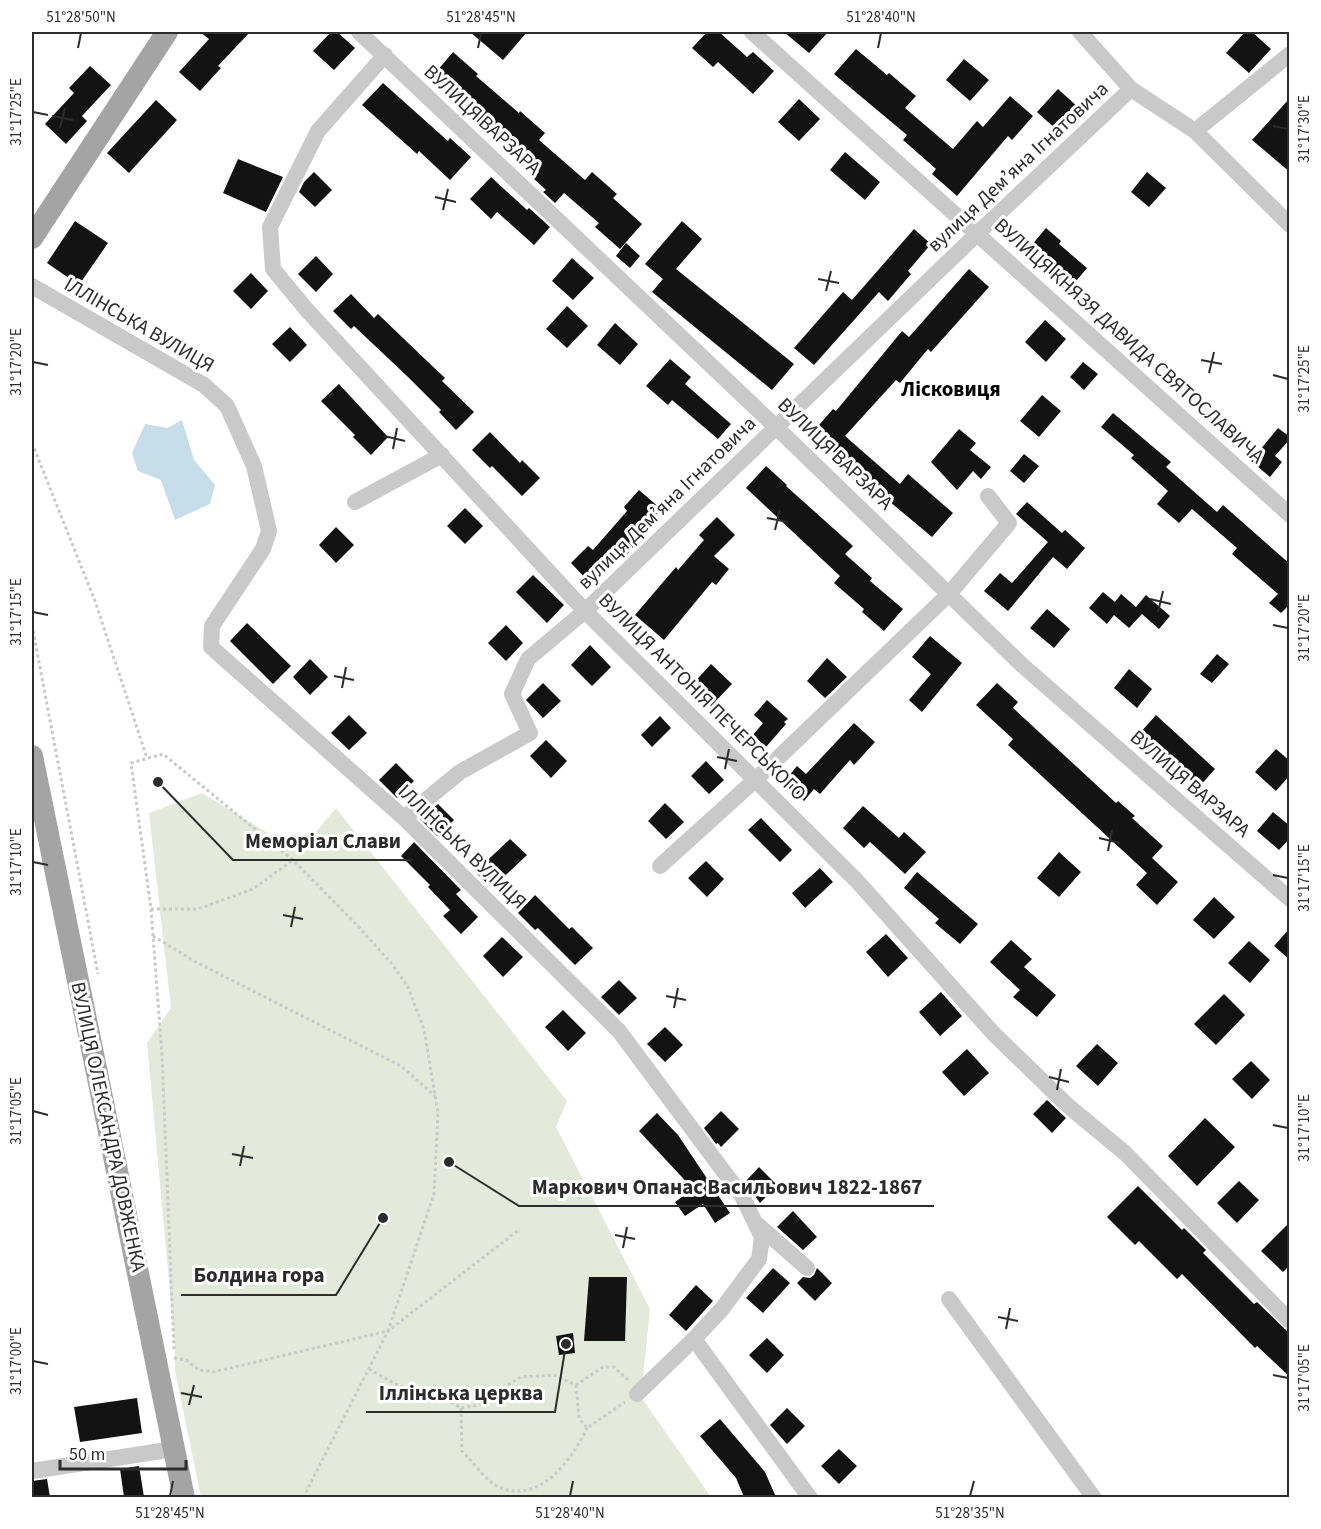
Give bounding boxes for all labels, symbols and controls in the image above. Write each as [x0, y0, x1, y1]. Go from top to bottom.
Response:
text: 51°28'50"N [46, 7, 116, 28]
text: 51°28'45"N [446, 7, 516, 28]
text: 51°28'40"N [846, 7, 916, 28]
street label: ВУЛИЦЯ ВАРЗАРА [417, 58, 547, 182]
street label: вулиця Демʼяна Ігнатовича [921, 75, 1115, 259]
text: 31°17'25"E [6, 78, 27, 146]
text: 31°17'30"E [1294, 95, 1315, 163]
street label: ВУЛИЦЯ КНЯЗЯ ДАВИДА СВЯТОСЛАВИЧА [988, 212, 1270, 470]
street label: ІЛЛІНСЬКА ВУЛИЦЯ [59, 271, 219, 379]
text: 31°17'20"E [6, 328, 27, 396]
text: 31°17'25"E [1294, 345, 1315, 413]
district label: Лісковиця [900, 374, 1001, 404]
street label: ВУЛИЦЯ ВАРЗАРА [771, 392, 899, 517]
street label: вулиця Демʼяна Ігнатовича [571, 410, 763, 596]
text: 31°17'15"E [6, 578, 27, 646]
street label: ВУЛИЦЯ АНТОНІЯ ПЕЧЕРСЬКОГО [592, 587, 812, 807]
text: 31°17'20"E [1294, 594, 1315, 662]
street label: ВУЛИЦЯ ВАРЗАРА [1124, 724, 1256, 844]
street label: ІЛЛІНСЬКА ВУЛИЦЯ [391, 778, 533, 916]
callout: Меморіал Слави [233, 821, 413, 860]
text: Меморіал Слави [245, 826, 401, 856]
text: 31°17'10"E [6, 828, 27, 896]
text: 31°17'15"E [1294, 844, 1315, 912]
street label: ВУЛИЦЯ ОЛЕКСАНДРА ДОВЖЕНКА [64, 979, 152, 1275]
text: 31°17'05"E [6, 1077, 27, 1145]
text: 31°17'10"E [1294, 1094, 1315, 1162]
callout: Маркович Опанас Васильович 1822-1867 [519, 1167, 934, 1206]
text: Маркович Опанас Васильович 1822-1867 [532, 1172, 922, 1202]
callout: Болдина гора [181, 1256, 336, 1295]
text: Болдина гора [193, 1260, 325, 1290]
text: 31°17'00"E [6, 1327, 27, 1395]
text: 31°17'05"E [1294, 1344, 1315, 1412]
callout: Іллінська церква [366, 1373, 555, 1412]
text: Іллінська церква [379, 1378, 543, 1408]
scale bar [60, 1433, 186, 1471]
text: 50 m [69, 1442, 105, 1467]
text: 51°28'45"N [135, 1503, 205, 1524]
text: 51°28'40"N [535, 1503, 605, 1524]
text: 51°28'35"N [935, 1503, 1005, 1524]

